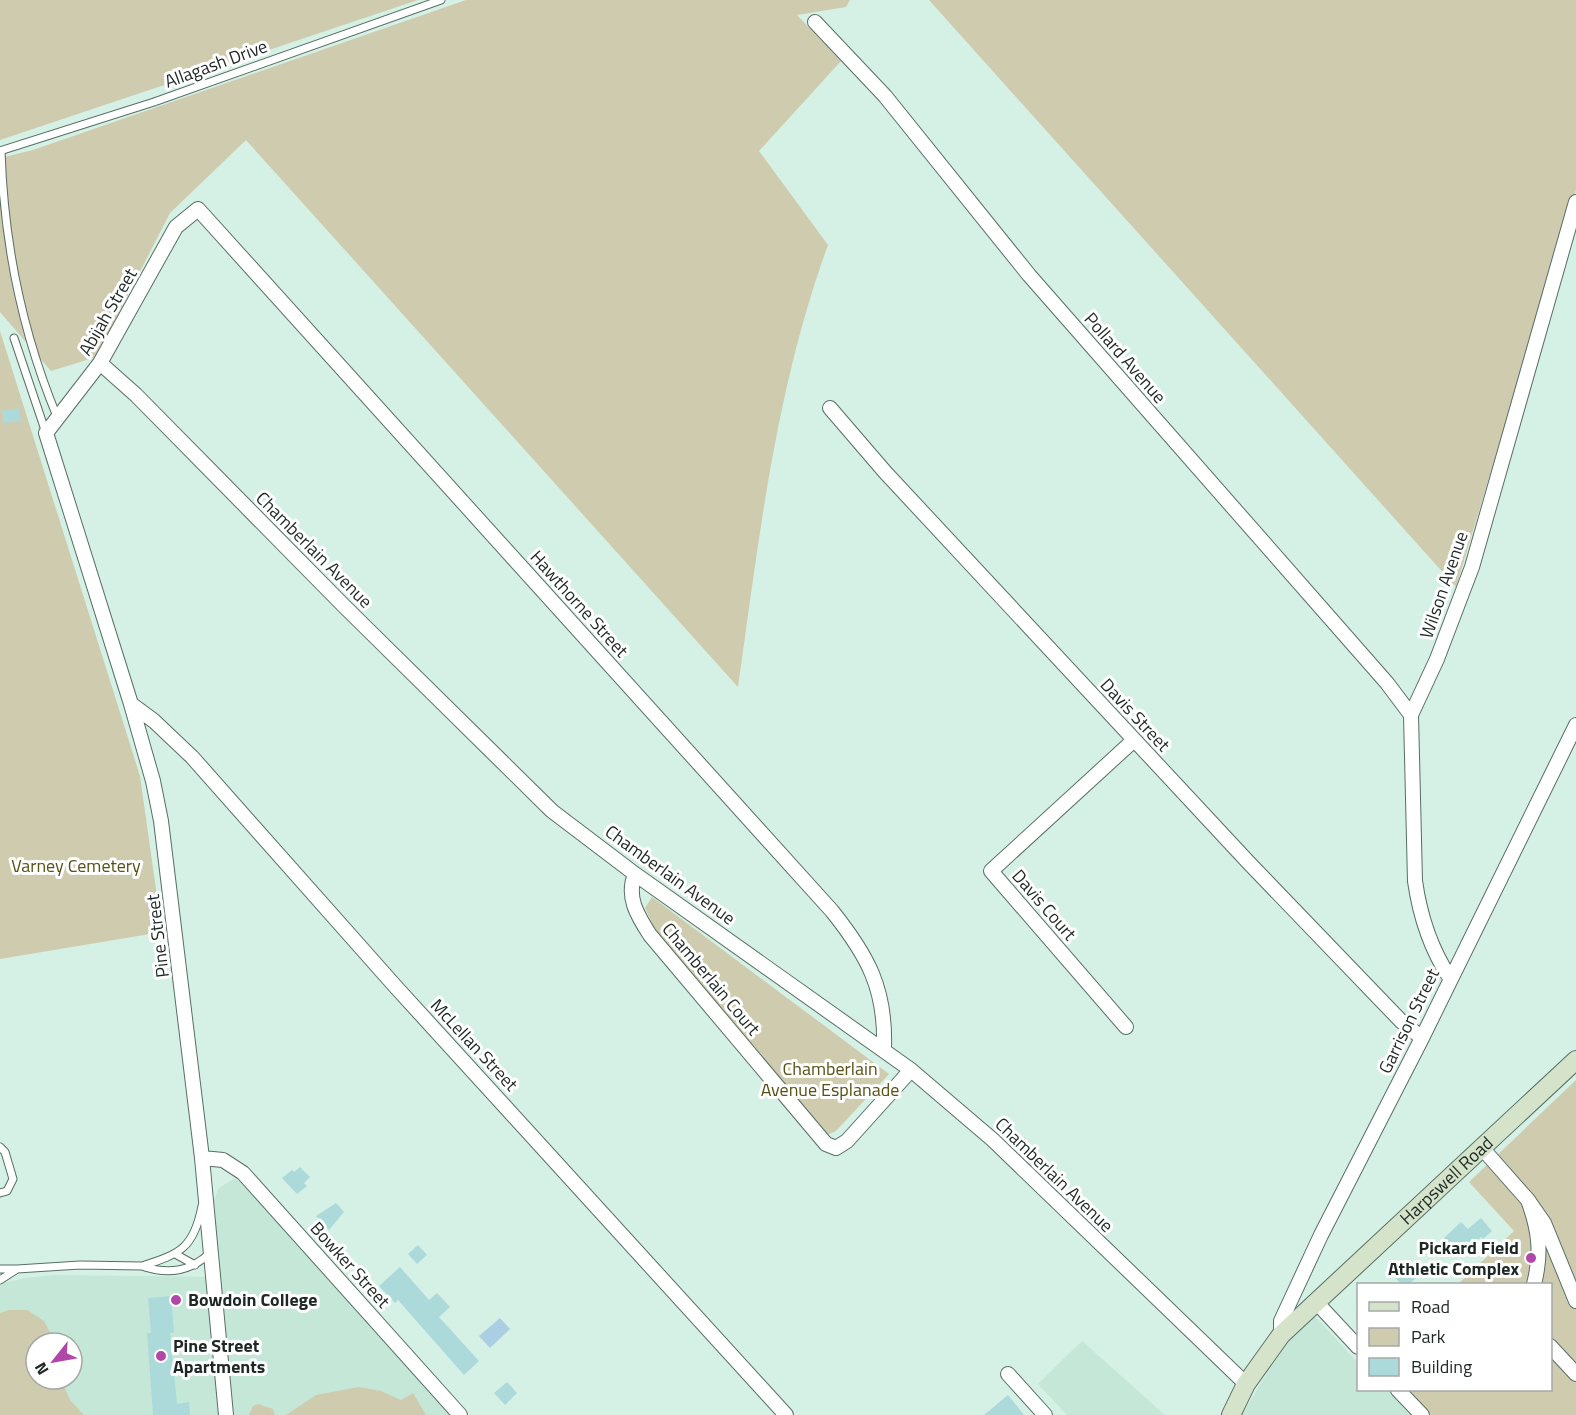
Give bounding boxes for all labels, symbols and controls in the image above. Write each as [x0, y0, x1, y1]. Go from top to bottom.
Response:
street label: Allagash Drive [161, 32, 271, 95]
street label: Abijah Street [72, 262, 144, 361]
street label: Pollard Avenue [1078, 306, 1173, 409]
street label: Chamberlain Avenue [250, 485, 379, 614]
street label: Wilson Avenue [1413, 528, 1475, 642]
street label: Hawthorne Street [524, 544, 635, 664]
street label: Davis Street [1094, 672, 1177, 758]
street label: Chamberlain Avenue [600, 818, 741, 931]
park label: Varney Cemetery [11, 852, 141, 879]
street label: Davis Court [1006, 863, 1083, 947]
street label: Pine Street [139, 892, 176, 979]
street label: Chamberlain Court [656, 916, 767, 1042]
street label: Garrison Street [1371, 963, 1446, 1078]
street label: McLellan Street [424, 992, 525, 1097]
park label: Chamberlain Avenue Esplanade [761, 1055, 899, 1103]
street label: Chamberlain Avenue [989, 1111, 1120, 1238]
street label: Harpswell Road [1393, 1130, 1499, 1231]
street label: Bowker Street [304, 1215, 397, 1314]
place label: Pickard Field Athletic Complex [1388, 1234, 1519, 1282]
marker: Pickard Field Athletic Complex [1524, 1251, 1538, 1265]
legend [1357, 1283, 1552, 1391]
place label: Bowdoin College [188, 1286, 317, 1313]
marker: Bowdoin College [169, 1293, 183, 1307]
text: Road [1411, 1293, 1450, 1320]
text: Park [1411, 1323, 1446, 1350]
north arrow [24, 1331, 84, 1391]
place label: Pine Street Apartments [173, 1332, 265, 1380]
marker: Pine Street Apartments [154, 1349, 168, 1363]
text: Building [1411, 1353, 1472, 1380]
text: N [28, 1358, 54, 1380]

